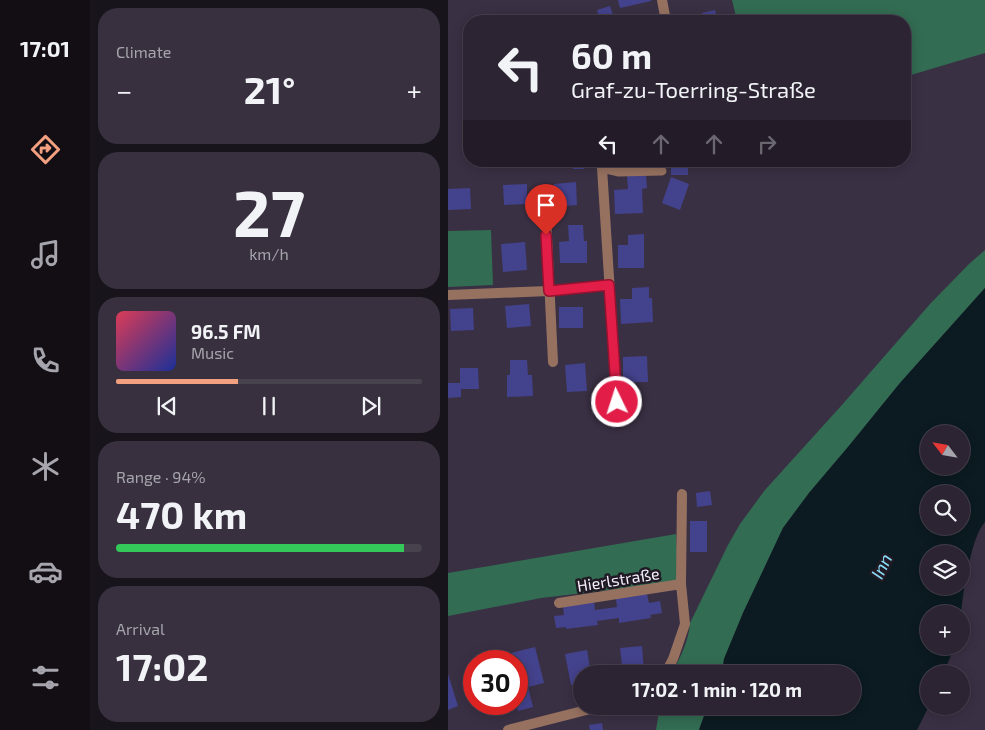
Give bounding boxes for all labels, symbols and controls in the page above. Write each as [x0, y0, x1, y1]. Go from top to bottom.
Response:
text: 60 m [571, 34, 652, 76]
text: 17:01 [20, 35, 70, 61]
icon: left [488, 35, 553, 100]
text: Climate [116, 42, 171, 61]
text: 21° [244, 66, 295, 112]
text: − [116, 73, 132, 107]
text: + [407, 73, 422, 107]
text: Graf-zu-Toerring-Straße [571, 76, 816, 102]
icon: left [594, 130, 622, 158]
icon: ahead [647, 130, 675, 158]
icon: ahead [700, 130, 728, 158]
icon: right [753, 130, 781, 158]
icon: directions [28, 132, 63, 167]
text: 27 [233, 172, 305, 250]
pin [525, 184, 567, 235]
icon: arrive [532, 191, 560, 219]
icon: music [28, 237, 63, 272]
text: km/h [249, 244, 289, 263]
text: 96.5 FM [191, 320, 261, 343]
icon: phone [28, 343, 63, 378]
text: Music [191, 343, 234, 362]
position arrow [590, 375, 642, 427]
icon: previous [153, 392, 181, 420]
icon: pause [255, 392, 283, 420]
icon: next [357, 392, 385, 420]
north arrow [920, 425, 970, 475]
map controls [920, 425, 970, 715]
icon: climate [28, 449, 63, 484]
text: Range · 94% [116, 467, 206, 486]
button: search [920, 485, 970, 535]
text: 470 km [116, 491, 247, 537]
button: layers [920, 545, 970, 595]
water label: Inn [866, 550, 896, 582]
icon: car [28, 554, 63, 589]
street label: Hierlstraße [575, 563, 661, 595]
button: + [920, 605, 970, 655]
text: Arrival [116, 619, 165, 638]
text: 17:02 [116, 643, 208, 689]
speed limit sign: 30 [463, 650, 528, 715]
icon: filters [28, 660, 63, 695]
button: − [920, 665, 970, 715]
text: 17:02 · 1 min · 120 m [632, 678, 802, 701]

